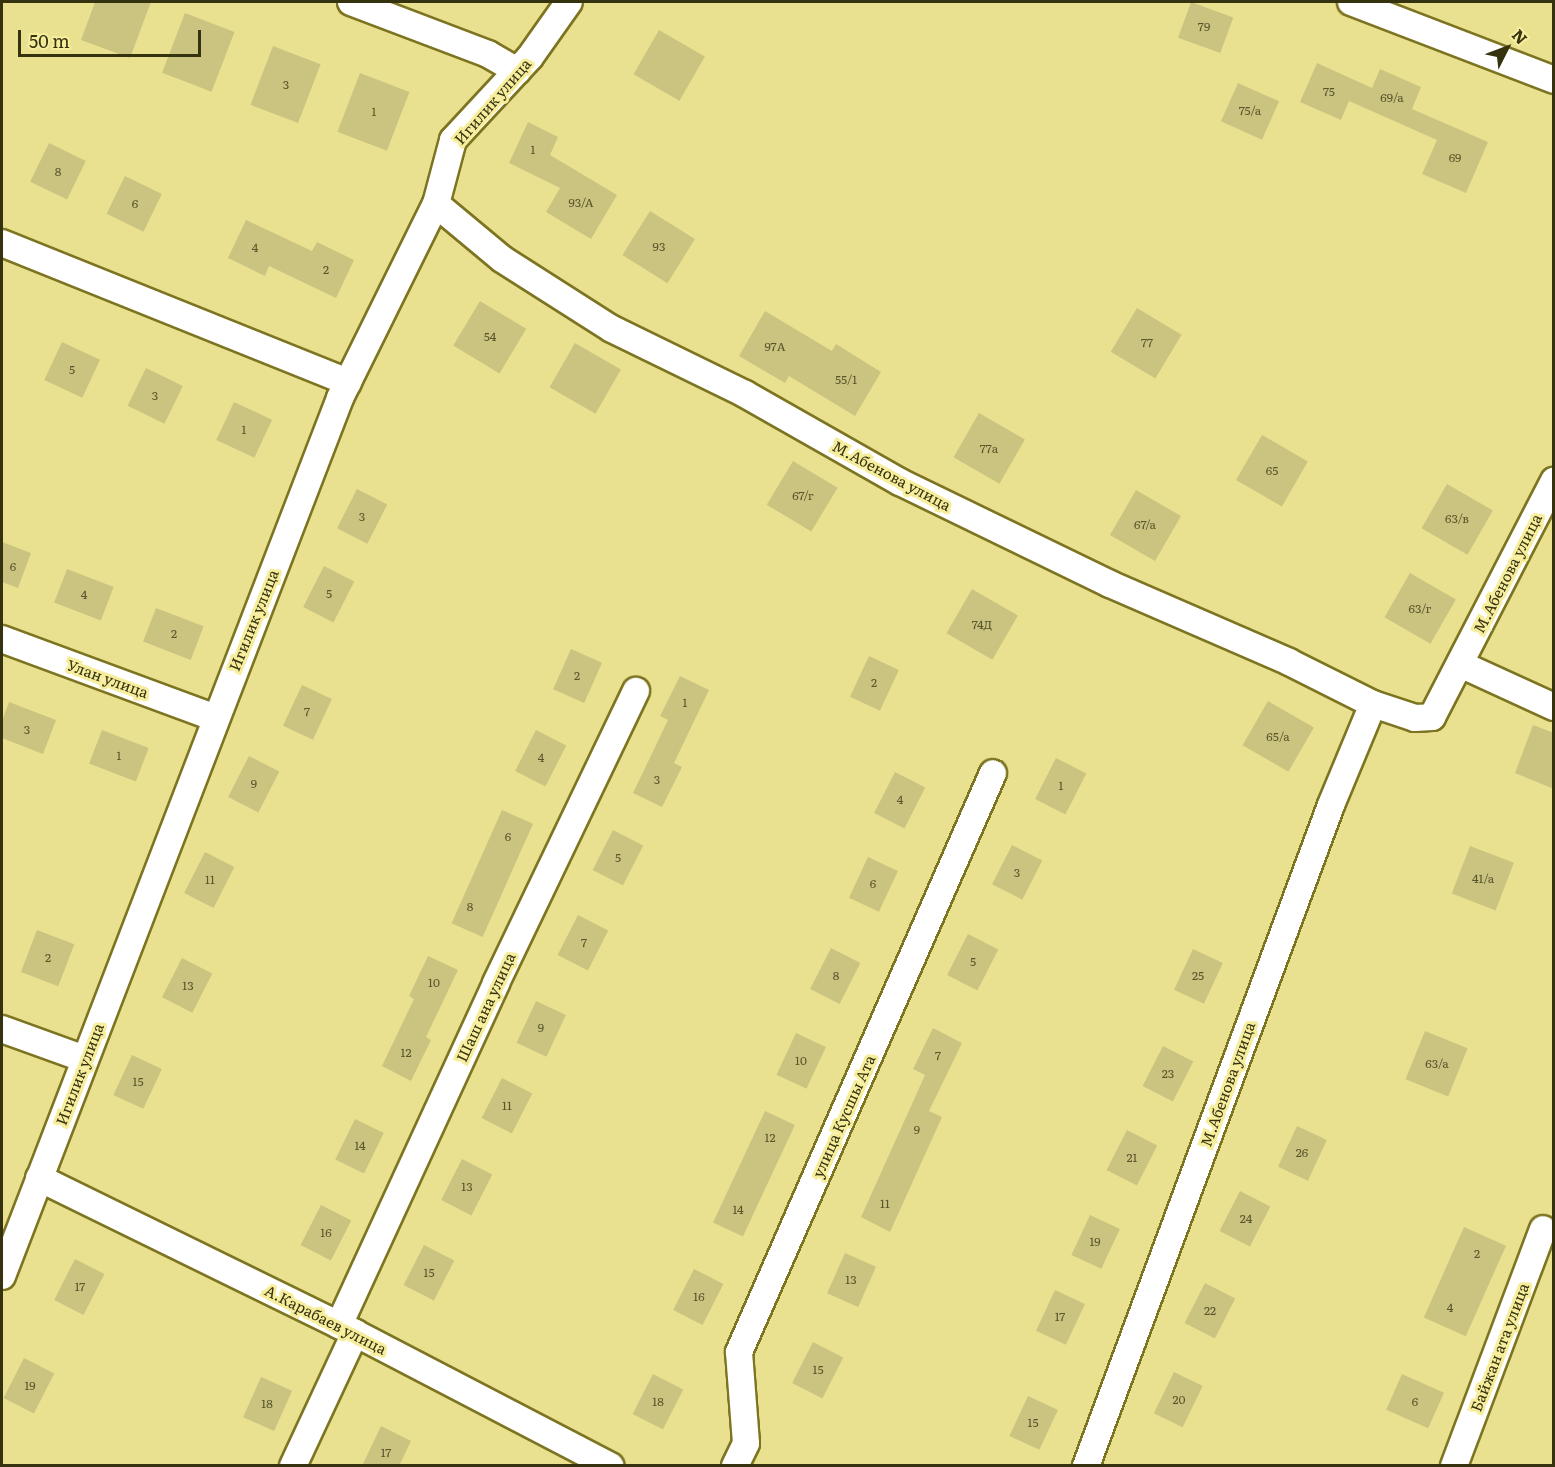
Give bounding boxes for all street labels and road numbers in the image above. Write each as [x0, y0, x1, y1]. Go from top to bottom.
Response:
street label: Игилик улица [450, 54, 534, 148]
street label: М.Абенова улица [830, 436, 954, 514]
street label: М.Абенова улица [1469, 510, 1545, 636]
street label: Игилик улица [224, 567, 282, 673]
street label: Улан улица [65, 655, 151, 701]
street label: Шаш ана улица [452, 950, 518, 1064]
street label: М.Абенова улица [1196, 1019, 1258, 1149]
street label: Игилик улица [51, 1020, 107, 1128]
street label: улица Кусшы Ата [808, 1052, 878, 1180]
street label: Байжан ата улица [1466, 1280, 1532, 1414]
street label: А.Карабаев улица [262, 1281, 390, 1357]

